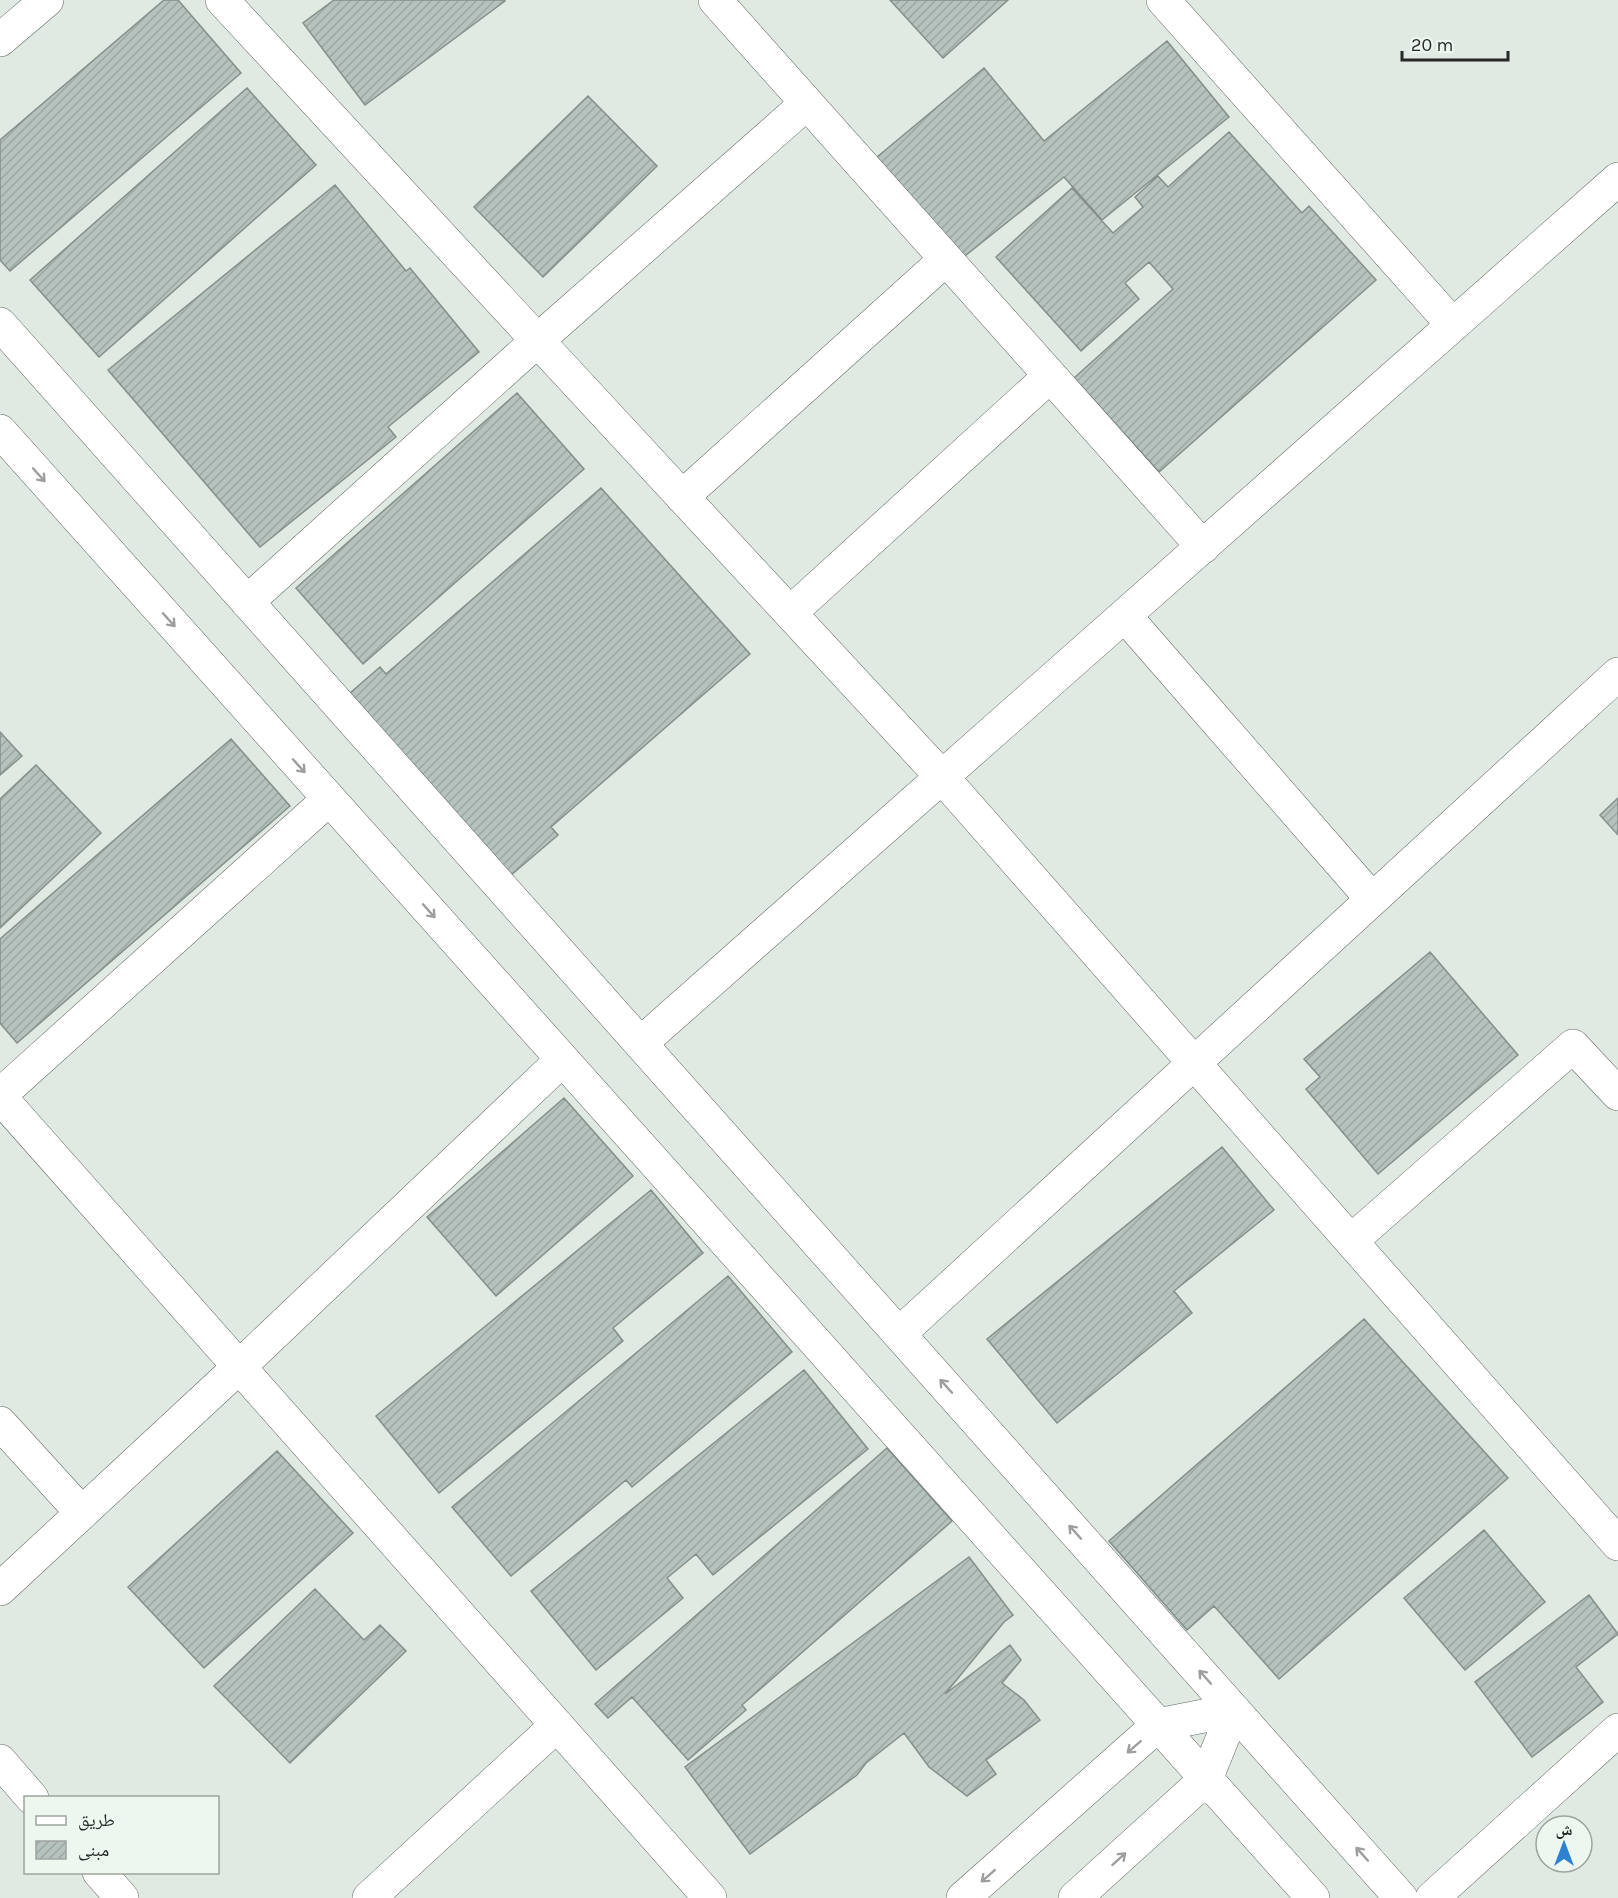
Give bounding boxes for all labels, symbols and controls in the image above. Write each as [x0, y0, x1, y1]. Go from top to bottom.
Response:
scale bar [1402, 24, 1508, 62]
text: 20 m [1411, 34, 1453, 56]
one-way arrow [32, 467, 46, 482]
one-way arrow [162, 612, 176, 627]
one-way arrow [292, 758, 306, 773]
one-way arrow [422, 903, 436, 918]
one-way arrow [939, 1379, 953, 1394]
one-way arrow [1068, 1524, 1082, 1539]
one-way arrow [1198, 1670, 1212, 1685]
one-way arrow [1127, 1740, 1142, 1754]
legend [24, 1796, 219, 1874]
text: طريق [78, 1809, 115, 1831]
north arrow [1534, 1814, 1594, 1874]
text: ش [1556, 1820, 1573, 1839]
text: مبنى [78, 1839, 109, 1861]
one-way arrow [1355, 1847, 1369, 1862]
one-way arrow [1111, 1852, 1126, 1866]
one-way arrow [980, 1869, 995, 1883]

